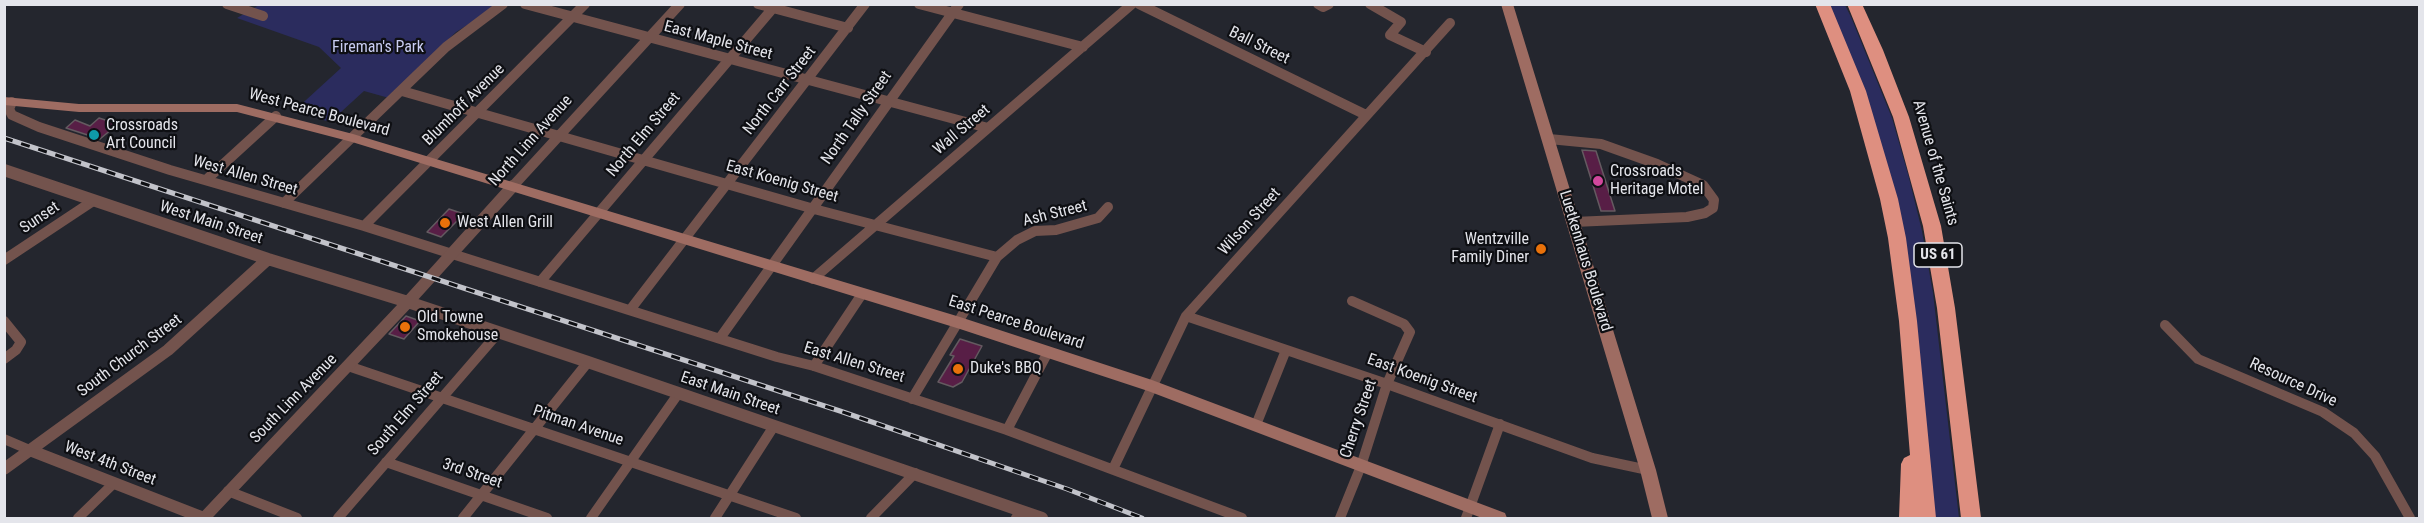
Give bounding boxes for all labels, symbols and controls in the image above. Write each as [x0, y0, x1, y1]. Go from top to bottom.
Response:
street label: East Maple Street [662, 17, 774, 65]
street label: Ball Street [1226, 23, 1292, 69]
park label: Fireman's Park [332, 38, 424, 58]
street label: North Carr Street [739, 43, 821, 139]
street label: Blumhoff Avenue [419, 60, 509, 150]
street label: North Tally Street [818, 68, 896, 168]
street label: West Pearce Boulevard [246, 85, 392, 141]
street label: North Elm Street [603, 89, 685, 181]
street label: North Linn Avenue [485, 92, 577, 190]
street label: Avenue of the Saints [1908, 98, 1962, 228]
street label: Wall Street [930, 101, 994, 159]
place label: Crossroads Art Council [106, 116, 178, 154]
marker: Crossroads Art Council [87, 128, 101, 142]
street label: West Allen Street [190, 152, 300, 200]
street label: East Koenig Street [724, 157, 840, 207]
place label: Crossroads Heritage Motel [1610, 162, 1703, 200]
marker: Crossroads Heritage Motel [1591, 174, 1605, 188]
street label: Wilson Street [1215, 184, 1285, 260]
street label: Luetkenhaus Boulevard [1554, 188, 1616, 334]
street label: West Main Street [157, 197, 265, 249]
street label: Ash Street [1021, 197, 1089, 231]
street label: Sunset [17, 198, 63, 238]
place label: West Allen Grill [457, 213, 553, 233]
marker: West Allen Grill [438, 216, 452, 230]
place label: Wentzville Family Diner [1451, 230, 1529, 268]
marker: Wentzville Family Diner [1534, 242, 1548, 256]
road number: US 61 [1914, 243, 1962, 267]
street label: East Pearce Boulevard [946, 292, 1086, 354]
place label: Old Towne Smokehouse [417, 308, 498, 346]
street label: South Church Street [74, 310, 186, 402]
marker: Old Towne Smokehouse [398, 320, 412, 334]
street label: East Allen Street [801, 339, 907, 387]
street label: South Linn Avenue [247, 350, 341, 448]
street label: East Koenig Street [1364, 350, 1480, 408]
street label: Resource Drive [2246, 354, 2340, 412]
place label: Duke's BBQ [970, 359, 1042, 379]
marker: Duke's BBQ [951, 362, 965, 376]
street label: South Elm Street [364, 368, 448, 460]
street label: East Main Street [678, 368, 782, 420]
street label: Cherry Street [1337, 377, 1381, 461]
street label: Pitman Avenue [530, 402, 626, 450]
street label: West 4th Street [61, 438, 159, 490]
street label: 3rd Street [440, 455, 504, 493]

